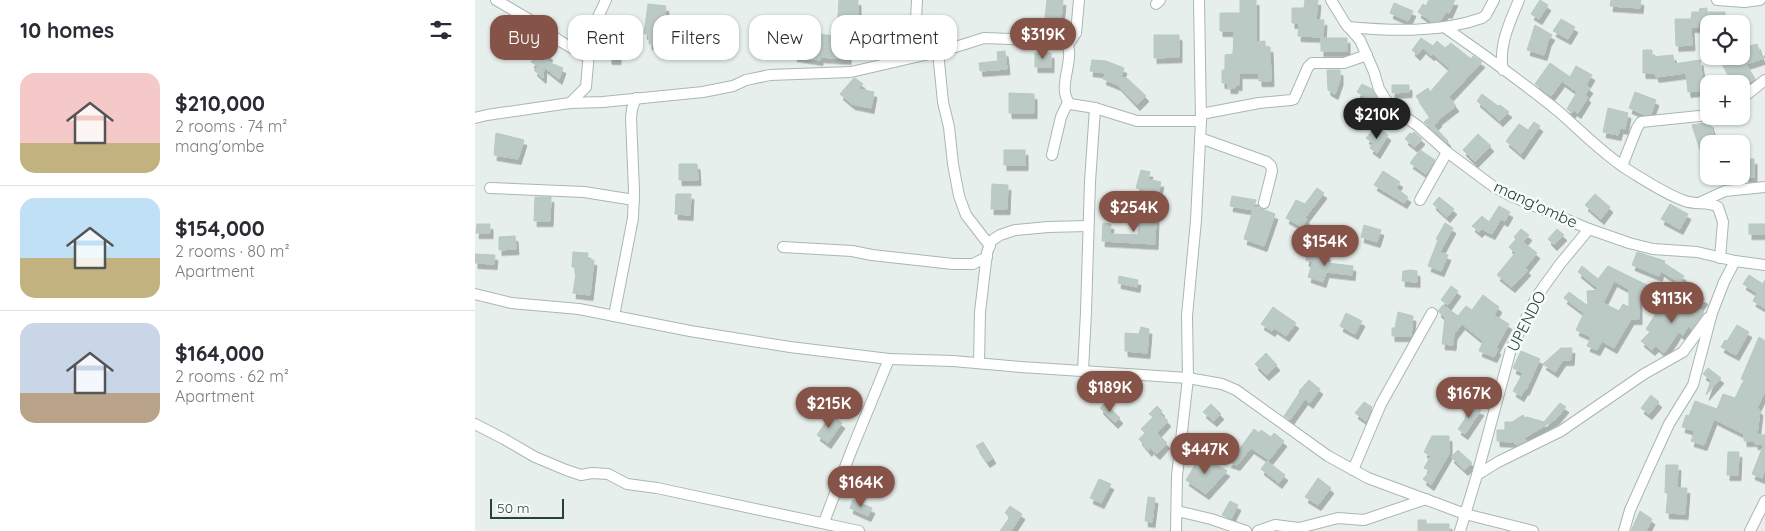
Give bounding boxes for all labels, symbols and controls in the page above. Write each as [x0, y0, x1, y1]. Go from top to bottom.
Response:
chip: Buy [490, 15, 558, 60]
chip: Rent [568, 15, 643, 60]
chip: Filters [653, 15, 739, 60]
chip: New [749, 15, 821, 60]
chip: Apartment [831, 15, 957, 60]
map controls [1700, 15, 1750, 185]
button: locate [1700, 15, 1750, 65]
icon: filters [427, 16, 455, 44]
text: 10 homes [20, 17, 114, 43]
pin: $319K [1008, 18, 1078, 60]
text: $319K [1021, 24, 1065, 44]
button: + [1700, 75, 1750, 125]
text: $210,000 [175, 90, 265, 116]
icon: home [60, 93, 120, 153]
pin: $210K [1342, 98, 1412, 140]
text: $210K [1354, 104, 1400, 124]
text: 2 rooms · 74 m² [175, 116, 287, 136]
button: − [1700, 135, 1750, 185]
text: mang'ombe [175, 136, 265, 156]
street label: mang'ombe [1491, 176, 1581, 232]
pin: $254K [1099, 190, 1169, 233]
text: $254K [1110, 197, 1158, 217]
text: $154,000 [175, 215, 265, 241]
icon: home [60, 218, 120, 278]
pin: $154K [1290, 224, 1360, 267]
text: $154K [1303, 231, 1347, 251]
text: 2 rooms · 80 m² [175, 241, 290, 261]
text: Apartment [175, 261, 255, 281]
pin: $113K [1637, 282, 1707, 324]
street label: UPENDO [1502, 287, 1550, 355]
text: $113K [1651, 288, 1693, 308]
text: $164,000 [175, 340, 264, 366]
icon: home [60, 343, 120, 403]
text: 2 rooms · 62 m² [175, 366, 289, 386]
pin: $189K [1075, 370, 1145, 413]
pin: $167K [1434, 376, 1504, 419]
text: $189K [1088, 377, 1132, 397]
text: $167K [1447, 383, 1491, 403]
text: Apartment [175, 386, 255, 406]
pin: $215K [794, 386, 864, 429]
text: $215K [807, 393, 851, 413]
pin: $447K [1170, 432, 1240, 475]
text: $447K [1181, 439, 1229, 459]
pin: $164K [826, 466, 896, 508]
text: $164K [839, 472, 883, 492]
scale bar [490, 496, 564, 519]
text: 50 m [497, 499, 530, 517]

